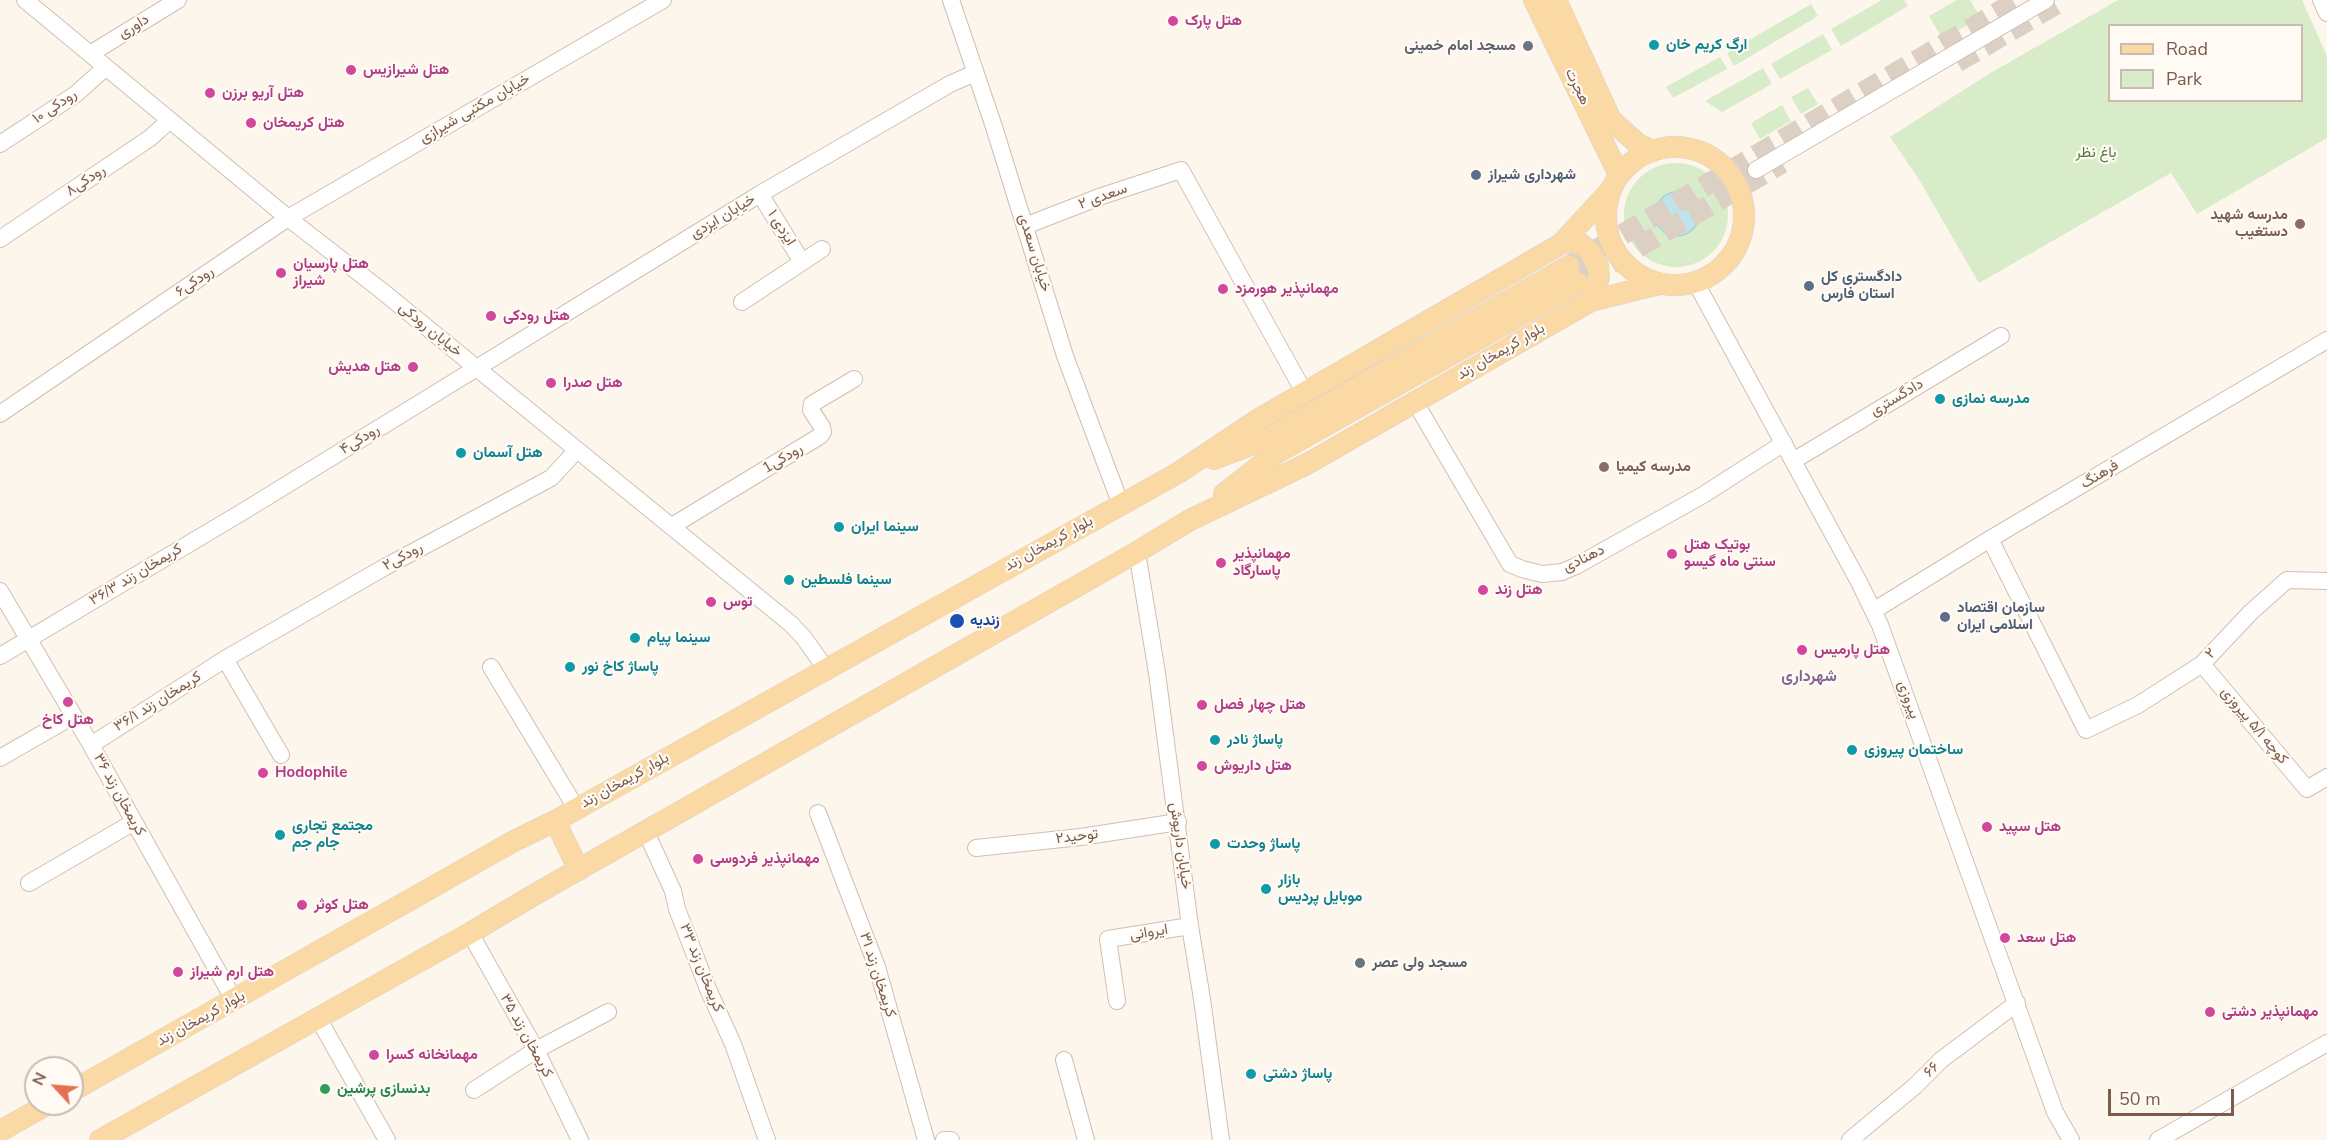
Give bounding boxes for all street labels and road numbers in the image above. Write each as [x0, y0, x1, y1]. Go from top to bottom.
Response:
street label: داوری [115, 11, 153, 43]
street label: هجرت [1560, 66, 1594, 108]
street label: خیابان مکتبی شیرازی [416, 70, 534, 148]
street label: رودکی ۱۰ [29, 86, 81, 128]
street label: رودکی۸ [63, 161, 109, 201]
street label: سعدی ۲ [1076, 180, 1130, 214]
street label: خیابان ایزدی [687, 191, 759, 243]
street label: ایزدی ۱ [763, 207, 799, 249]
street label: خیابان سعدی [1014, 212, 1054, 294]
street label: رودکی۶ [172, 263, 218, 301]
street label: خیابان رودکی [395, 299, 465, 361]
street label: بلوار کریمخان زند [1454, 320, 1548, 384]
street label: دادگستری [1867, 375, 1927, 421]
street label: رودکی۴ [337, 421, 383, 459]
street label: 1رودکی [760, 440, 806, 478]
street label: فرهنگ [2078, 457, 2122, 493]
street label: بلوار کریمخان زند [1002, 512, 1096, 576]
street label: رودکی۲ [380, 539, 426, 575]
street label: کریمخان زند ۳۶/۳ [86, 540, 186, 610]
street label: دهنادی [1560, 541, 1608, 577]
street label: ۲ [2202, 645, 2220, 663]
street label: کریمخان زند ۳۶/۱ [111, 668, 205, 736]
street label: پیروزی [1893, 679, 1923, 721]
street label: کوچه ۵/۱ پیروزی [2216, 684, 2292, 768]
street label: بلوار کریمخان زند [578, 749, 672, 813]
street label: کریمخان زند ۳۶ [89, 751, 149, 839]
street label: خیابان داریوش [1165, 801, 1195, 891]
street label: توحید۲ [1055, 825, 1099, 849]
street label: کریمخان زند ۳۳ [675, 921, 727, 1015]
street label: ایروانی [1129, 921, 1169, 945]
street label: کریمخان زند ۳۱ [855, 930, 899, 1020]
street label: بلوار کریمخان زند [154, 987, 248, 1051]
street label: کریمخان زند ۳۵ [496, 991, 556, 1081]
street label: ۶۶ [1920, 1058, 1944, 1082]

